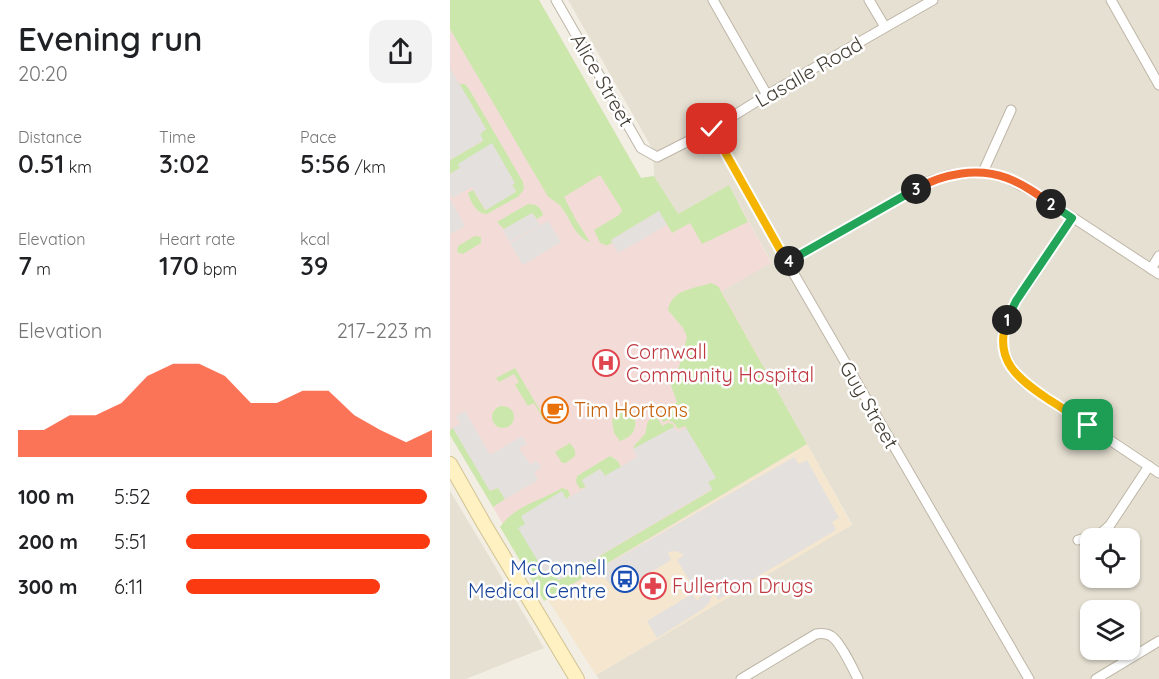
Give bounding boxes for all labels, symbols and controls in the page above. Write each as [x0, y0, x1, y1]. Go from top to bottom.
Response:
text: Evening run [18, 18, 203, 59]
button: share [369, 20, 432, 83]
street label: Alice Street [566, 29, 639, 131]
street label: Lasalle Road [751, 31, 867, 112]
text: 20:20 [18, 61, 68, 86]
pin [686, 103, 737, 154]
icon: check [695, 112, 728, 145]
text: Distance [18, 127, 82, 147]
text: Time [159, 127, 196, 147]
text: Pace [300, 127, 336, 147]
text: 0.51 [18, 147, 64, 180]
text: 3:02 [159, 147, 210, 180]
text: 5:56 [300, 147, 350, 180]
text: km [64, 157, 92, 177]
text: /km [350, 157, 386, 177]
pin: 3 [901, 174, 931, 204]
text: 3 [912, 179, 920, 199]
pin: 2 [1036, 189, 1066, 219]
text: 2 [1046, 194, 1056, 214]
text: Elevation [18, 229, 85, 249]
text: Heart rate [159, 229, 235, 249]
text: kcal [300, 229, 330, 249]
pin: 4 [774, 246, 804, 276]
text: 7 [18, 249, 32, 282]
text: 170 [159, 249, 199, 282]
text: 39 [300, 249, 329, 282]
text: 4 [784, 251, 794, 271]
text: m [32, 259, 51, 279]
text: bpm [199, 259, 237, 279]
pin: 1 [992, 305, 1022, 335]
text: 1 [1004, 310, 1010, 330]
text: Elevation [18, 318, 102, 343]
text: 217–223 m [337, 318, 432, 343]
place label: Cornwall Community Hospital [626, 339, 814, 387]
hospital icon: Cornwall Community Hospital [591, 348, 621, 378]
street label: Guy Street [834, 357, 905, 453]
cafe icon: Tim Hortons [540, 395, 570, 425]
place label: Tim Hortons [574, 397, 688, 422]
pin [1062, 399, 1113, 450]
icon: arrive [1071, 408, 1104, 441]
text: 100 m [18, 484, 74, 509]
text: 5:52 [114, 484, 151, 509]
map controls [1080, 528, 1140, 660]
button: locate [1080, 528, 1140, 588]
text: 200 m [18, 529, 78, 554]
text: 5:51 [114, 529, 147, 554]
place label: McConnell Medical Centre [468, 555, 606, 603]
bus stop icon: McConnell Medical Centre [610, 564, 640, 594]
pharmacy icon: Fullerton Drugs [638, 571, 668, 601]
place label: Fullerton Drugs [672, 573, 813, 598]
text: 300 m [18, 574, 77, 599]
text: 6:11 [114, 574, 143, 599]
button: layers [1080, 600, 1140, 660]

